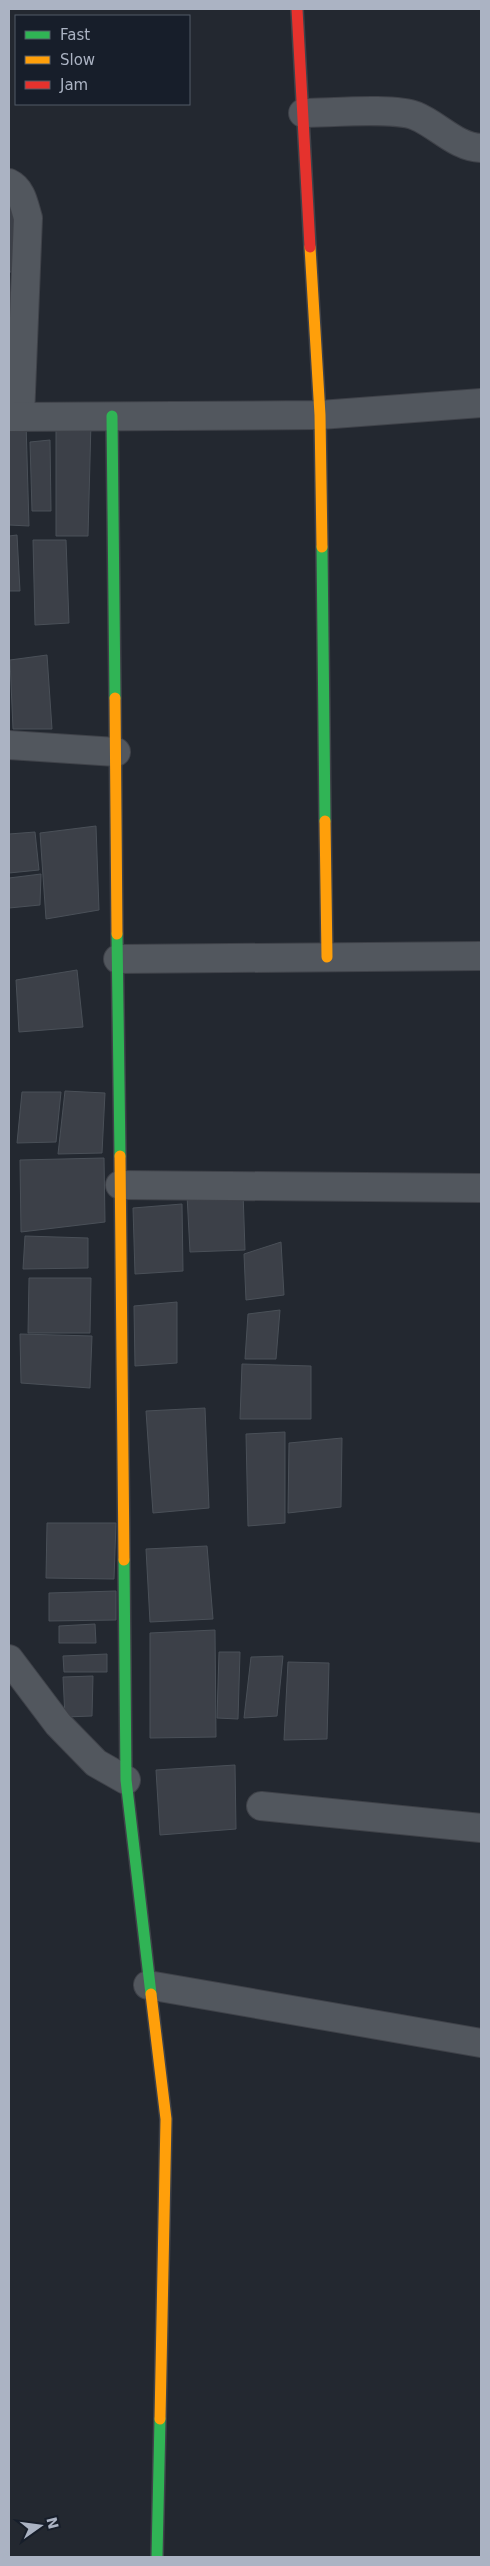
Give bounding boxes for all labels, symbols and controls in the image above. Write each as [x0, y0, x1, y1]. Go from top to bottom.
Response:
legend [15, 15, 190, 105]
text: Fast [60, 26, 90, 44]
text: Slow [60, 51, 95, 69]
text: Jam [59, 76, 88, 94]
north arrow [15, 2501, 65, 2551]
text: N [43, 2515, 62, 2530]

